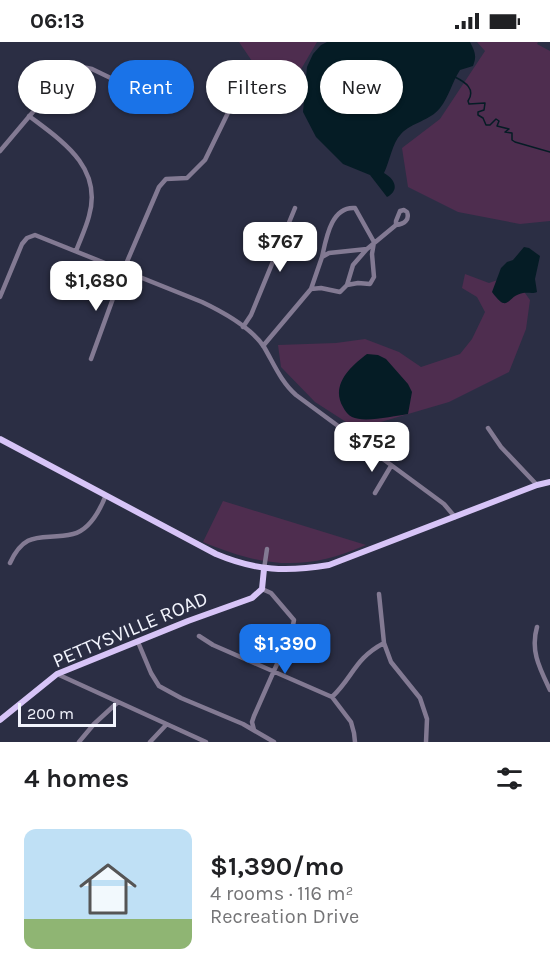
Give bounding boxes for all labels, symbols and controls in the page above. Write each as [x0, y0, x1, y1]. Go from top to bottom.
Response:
text: 06:13 [30, 8, 85, 34]
chip: Buy [18, 60, 96, 114]
chip: Rent [108, 60, 194, 114]
chip: Filters [206, 60, 308, 114]
chip: New [320, 60, 403, 114]
pin: $767 [244, 222, 316, 273]
text: $767 [257, 230, 303, 253]
pin: $1,680 [47, 261, 145, 312]
text: $1,680 [64, 269, 128, 292]
pin: $752 [336, 422, 408, 473]
text: $752 [348, 430, 396, 453]
street label: PETTYSVILLE ROAD [49, 586, 211, 673]
pin: $1,390 [236, 624, 334, 675]
text: $1,390 [253, 632, 317, 655]
scale bar [18, 700, 116, 728]
text: 200 m [27, 704, 74, 723]
icon: filters [493, 762, 526, 795]
text: 4 homes [24, 763, 129, 794]
text: $1,390/mo [210, 851, 344, 882]
icon: home [72, 853, 144, 925]
text: 4 rooms · 116 m² [210, 882, 353, 905]
text: Recreation Drive [210, 905, 359, 928]

